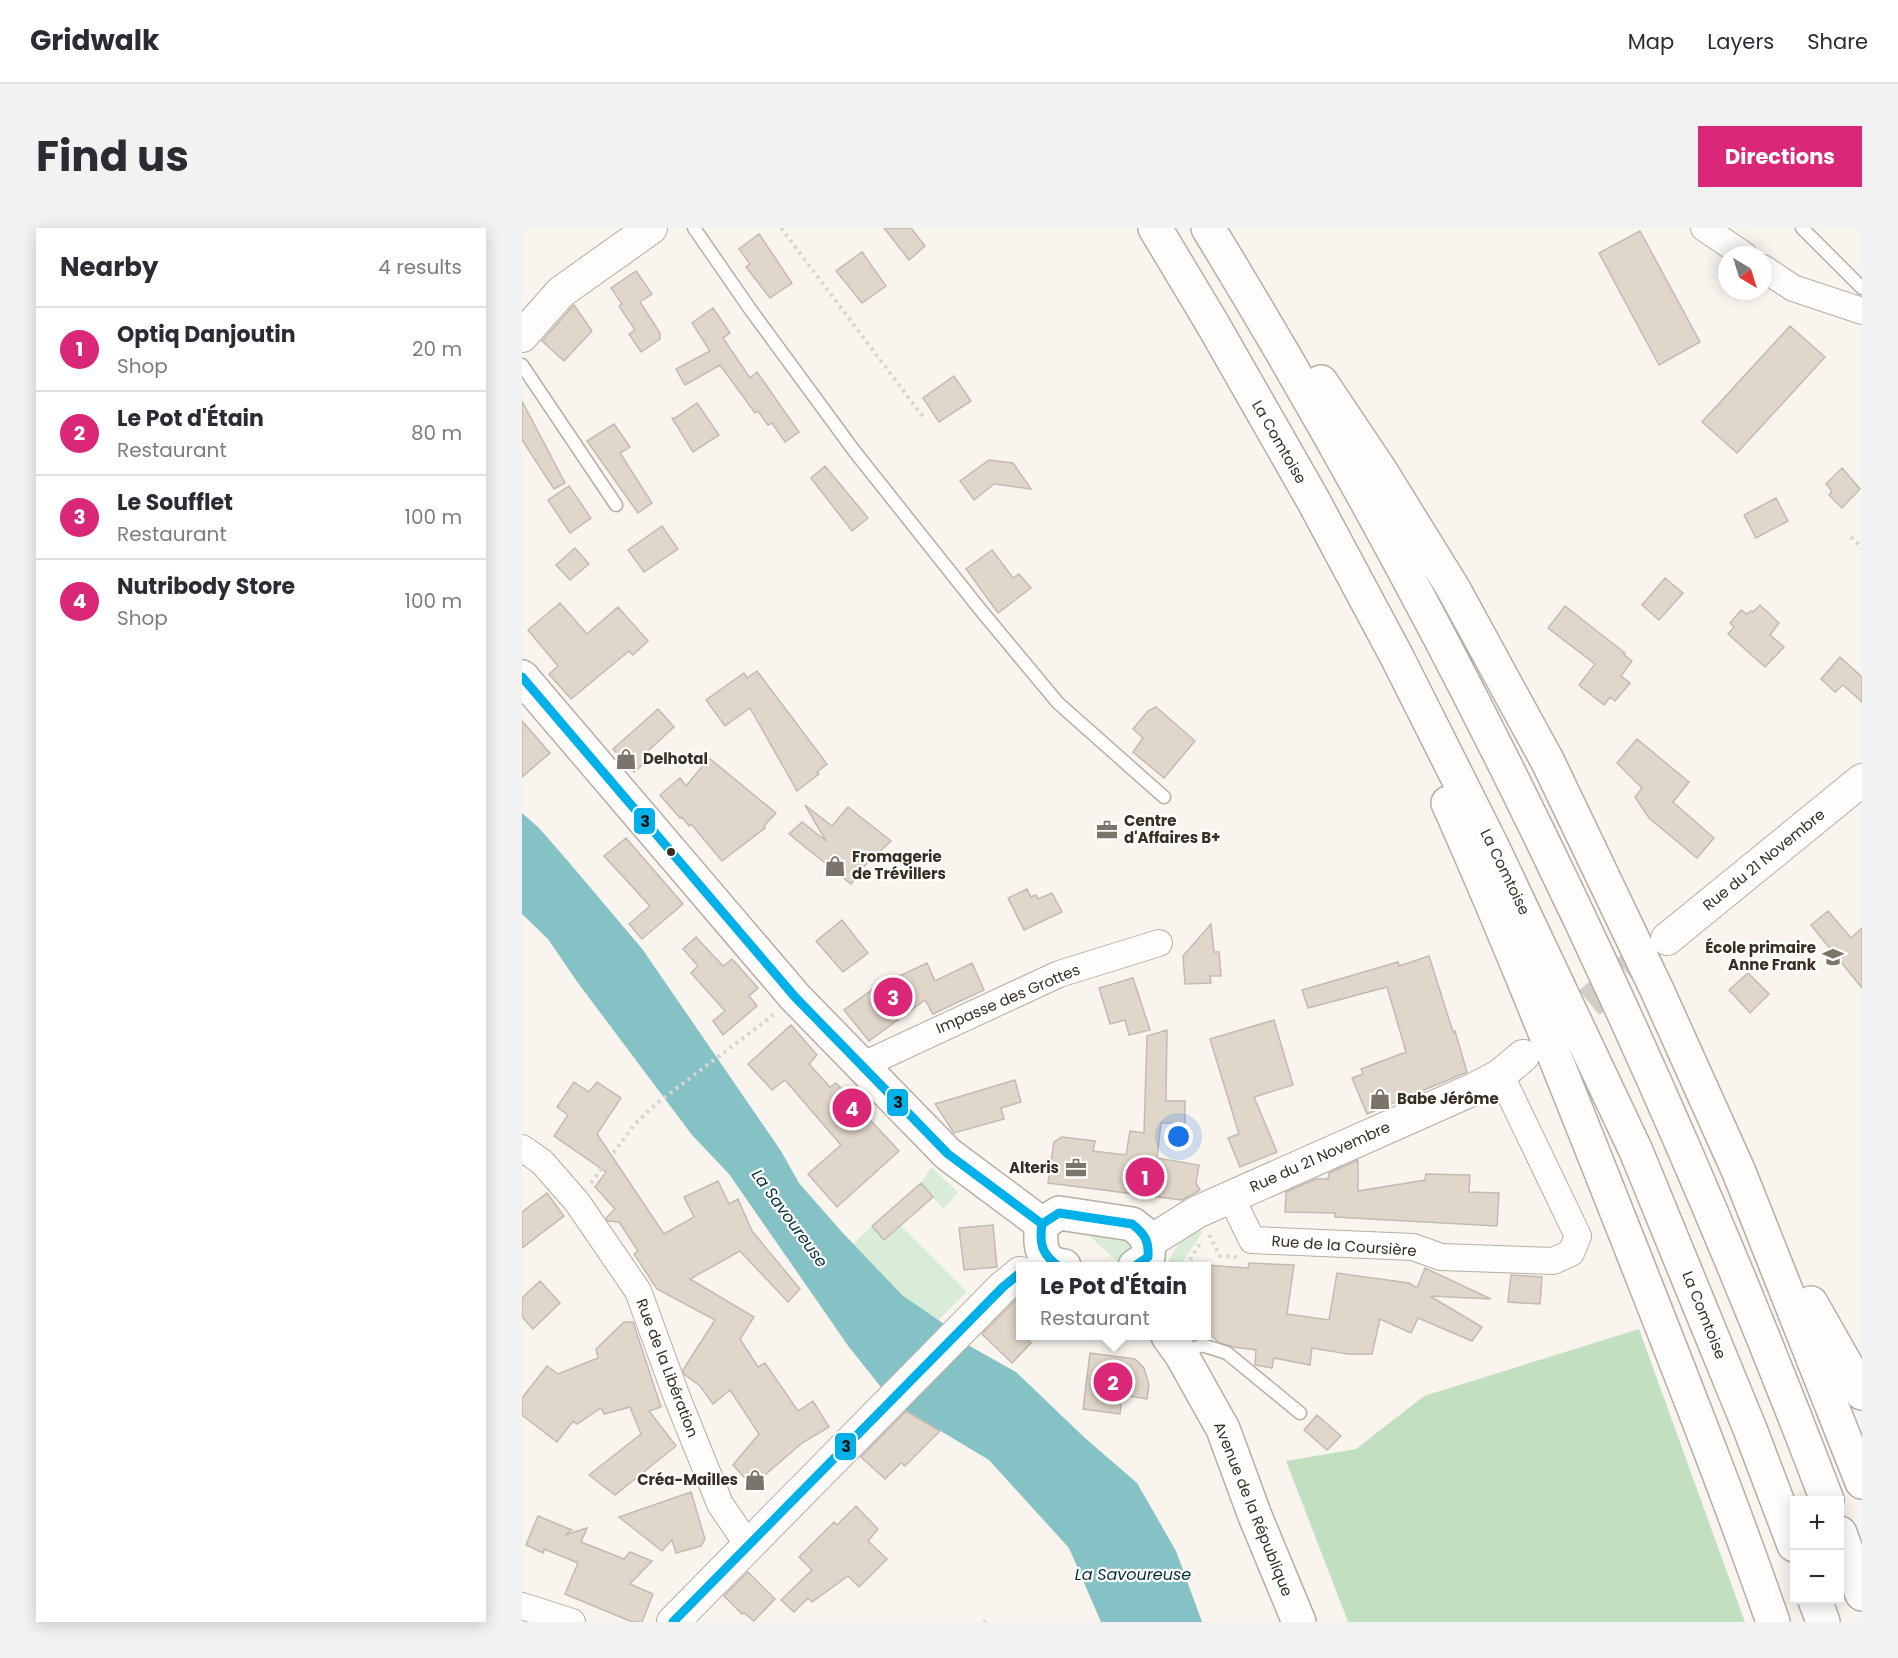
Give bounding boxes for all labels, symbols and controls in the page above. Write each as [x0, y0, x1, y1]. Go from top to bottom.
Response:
text: Gridwalk [30, 21, 159, 60]
text: Map [1628, 27, 1674, 56]
text: Layers [1707, 27, 1774, 56]
text: Share [1807, 27, 1868, 56]
button: Directions [1698, 126, 1862, 187]
text: Find us [36, 127, 189, 186]
north arrow [1718, 246, 1772, 300]
text: Nearby [60, 249, 158, 285]
text: 4 results [378, 253, 462, 281]
text: Optiq Danjoutin [117, 319, 296, 350]
text: 1 [76, 335, 83, 363]
text: 20 m [412, 335, 462, 363]
text: Shop [117, 352, 168, 380]
street label: La Comtoise [1247, 396, 1312, 487]
text: Le Pot d'Étain [117, 403, 264, 434]
text: 2 [74, 419, 85, 447]
text: 80 m [411, 419, 462, 447]
text: Restaurant [117, 436, 227, 464]
text: Le Soufflet [117, 487, 233, 518]
text: 3 [73, 503, 86, 531]
text: 100 m [405, 503, 462, 531]
text: Restaurant [117, 520, 227, 548]
text: Nutribody Store [117, 571, 295, 602]
text: 4 [73, 587, 86, 615]
text: 100 m [405, 587, 462, 615]
text: Shop [117, 604, 168, 632]
shop icon: Delhotal [614, 747, 638, 771]
place label: Delhotal [643, 748, 708, 769]
street label: Rue du 21 Novembre [1698, 804, 1829, 915]
line badge: 3 [633, 807, 656, 835]
text: 3 [640, 810, 650, 833]
place label: Centre d'Affaires B+ [1124, 810, 1220, 848]
office icon: Centre d'Affaires B+ [1095, 818, 1119, 842]
street label: La Comtoise [1476, 825, 1535, 918]
unlabelled marker [665, 846, 677, 858]
place label: Fromagerie de Trévillers [852, 846, 946, 884]
shop icon: Fromagerie de Trévillers [823, 854, 847, 878]
place label: École primaire Anne Frank [1705, 937, 1817, 975]
school or university icon: École primaire Anne Frank [1821, 945, 1845, 969]
street label: Impasse des Grottes [933, 959, 1083, 1038]
pin: 3 [874, 974, 913, 1020]
pin: 4 [832, 1086, 872, 1130]
shop icon: Babe Jérôme [1368, 1087, 1392, 1111]
line badge: 3 [886, 1088, 909, 1117]
place label: Babe Jérôme [1397, 1088, 1499, 1109]
text: 3 [893, 1091, 903, 1114]
street label: Rue du 21 Novembre [1246, 1116, 1393, 1197]
your location [1164, 1122, 1193, 1151]
pin: 1 [1126, 1154, 1164, 1200]
office icon: Alteris [1064, 1156, 1088, 1180]
place label: Alteris [1009, 1157, 1059, 1178]
water label: La Savoureuse [746, 1164, 833, 1272]
street label: Rue de la Coursière [1271, 1230, 1417, 1261]
popup [1016, 1262, 1211, 1340]
street label: La Comtoise [1677, 1268, 1732, 1362]
text: Le Pot d'Étain [1040, 1271, 1187, 1302]
street label: Rue de la Libération [631, 1295, 704, 1440]
text: Restaurant [1040, 1304, 1150, 1332]
pin: 2 [1094, 1360, 1132, 1404]
street label: Avenue de la République [1209, 1418, 1298, 1599]
line badge: 3 [834, 1432, 857, 1461]
text: 3 [841, 1435, 851, 1458]
shop icon: Créa-Mailles [743, 1468, 767, 1492]
place label: Créa-Mailles [637, 1469, 738, 1490]
map controls [1790, 1496, 1844, 1604]
button: + [1790, 1496, 1844, 1550]
button: − [1790, 1550, 1844, 1604]
water label: La Savoureuse [1075, 1563, 1191, 1586]

